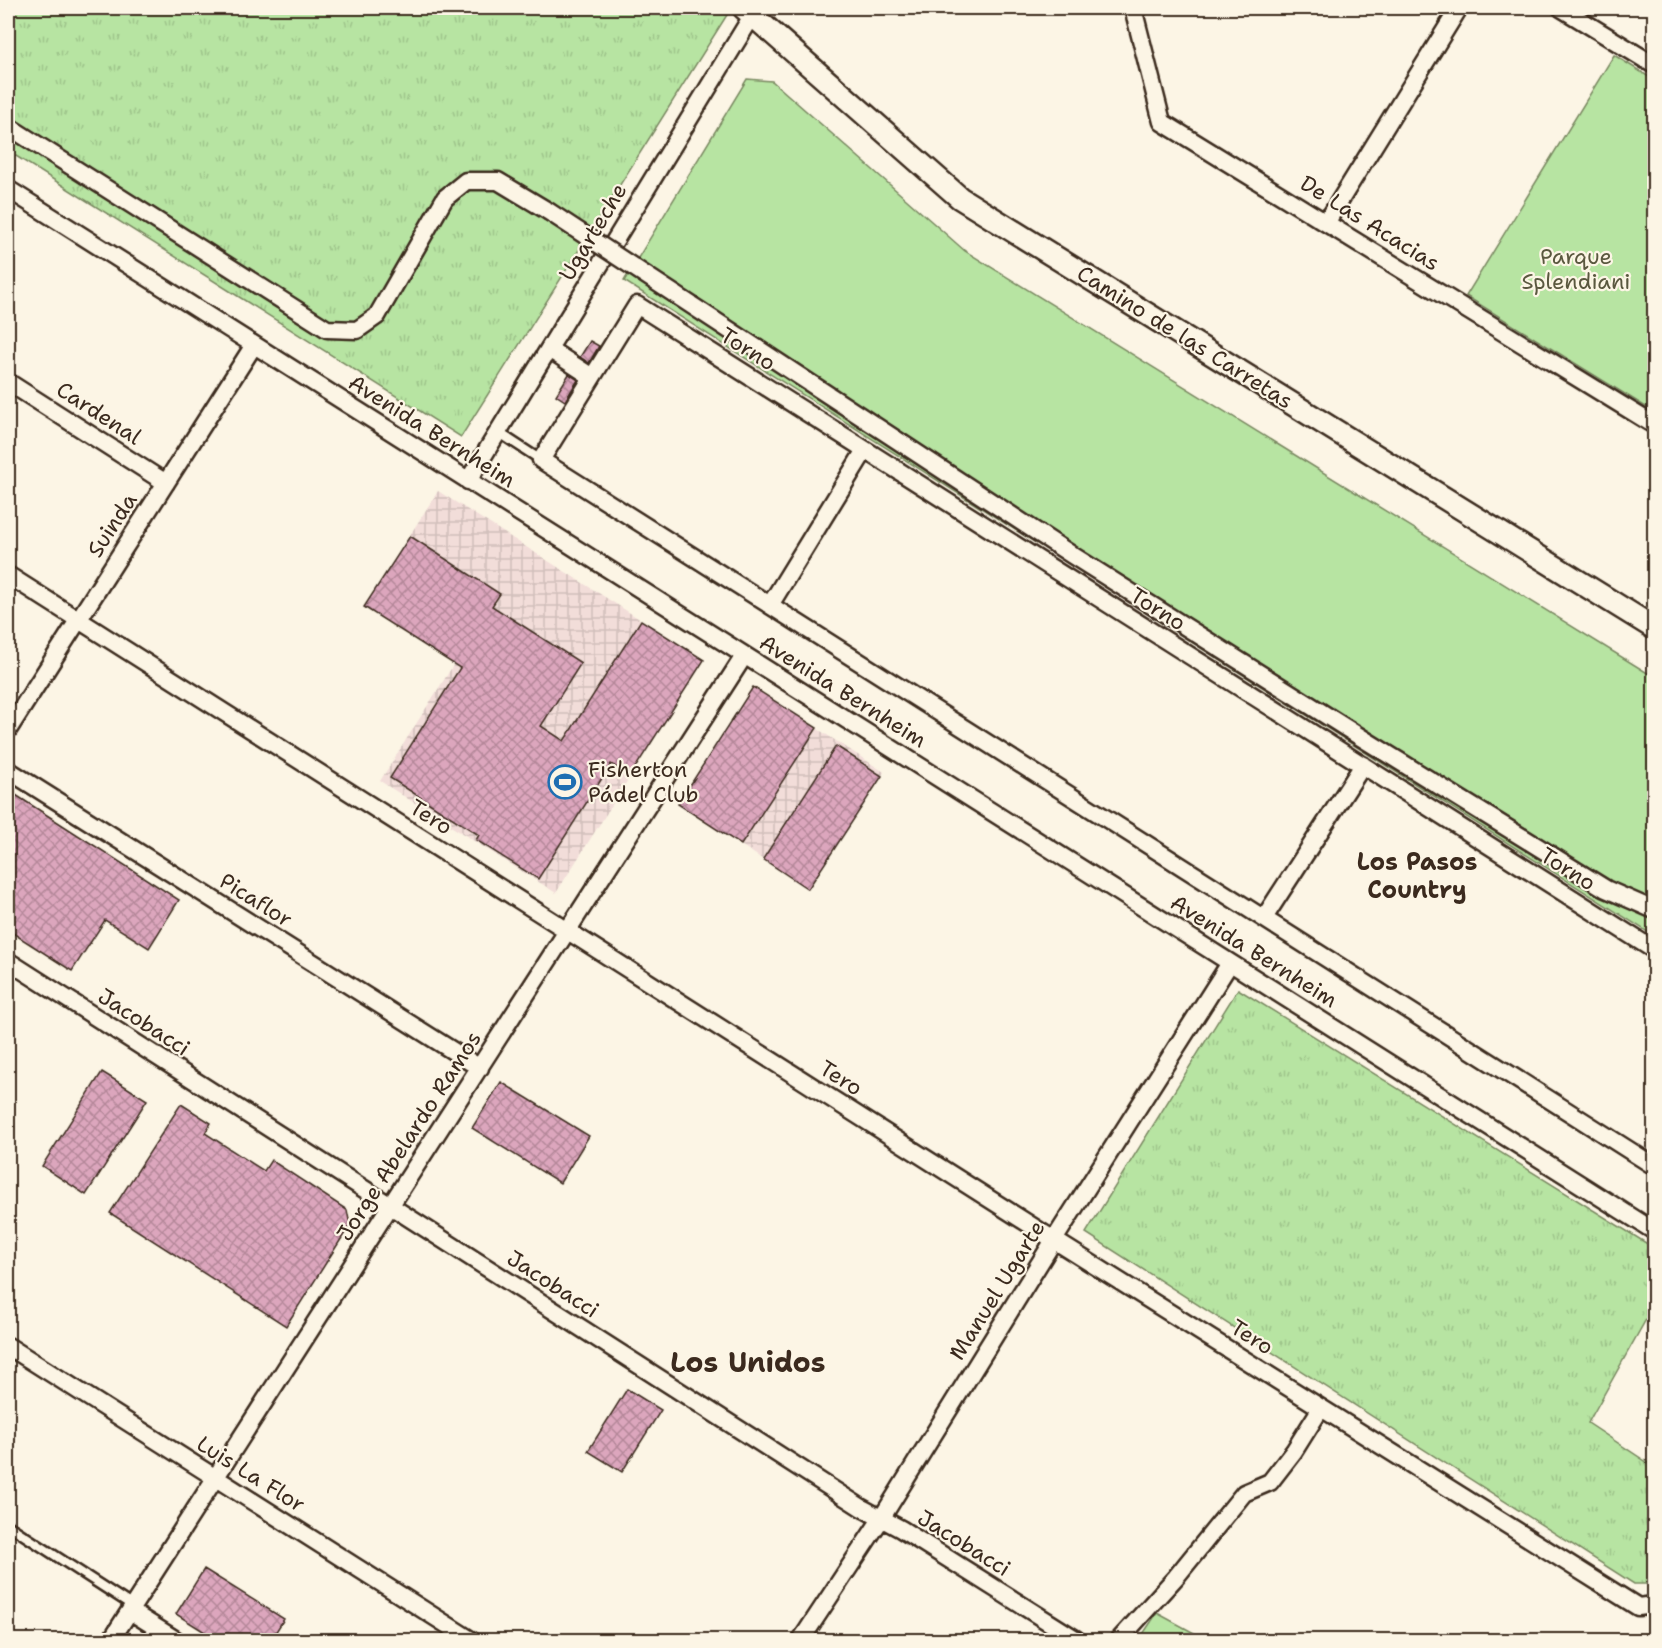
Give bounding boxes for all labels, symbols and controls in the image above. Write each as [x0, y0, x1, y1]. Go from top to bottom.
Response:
street label: De Las Acacias [1295, 169, 1445, 277]
street label: Ugarteche [553, 178, 633, 286]
park label: Parque Splendiani [1521, 242, 1631, 296]
street label: Camino de las Carretas [1072, 259, 1298, 415]
street label: Torno [715, 321, 781, 377]
street label: Avenida Bernheim [343, 368, 521, 494]
street label: Cardenal [51, 375, 147, 451]
street label: Suinda [80, 487, 144, 563]
street label: Torno [1125, 581, 1191, 637]
street label: Avenida Bernheim [754, 628, 932, 754]
place label: Fisherton Pádel Club [588, 755, 699, 809]
sports icon: Fisherton Pádel Club [547, 764, 583, 800]
street label: Tero [404, 793, 458, 841]
street label: Torno [1535, 841, 1601, 897]
district label: Los Pasos Country [1357, 846, 1477, 906]
street label: Picaflor [214, 866, 298, 934]
street label: Avenida Bernheim [1165, 888, 1343, 1014]
street label: Jacobacci [92, 981, 196, 1063]
street label: Jorge Abelardo Ramos [330, 1025, 488, 1247]
street label: Tero [814, 1054, 868, 1102]
street label: Manuel Ugarte [942, 1215, 1052, 1365]
street label: Jacobacci [501, 1243, 605, 1325]
street label: Tero [1225, 1313, 1279, 1361]
district label: Los Unidos [670, 1343, 826, 1381]
street label: Luis La Flor [191, 1429, 311, 1519]
street label: Jacobacci [912, 1503, 1016, 1583]

